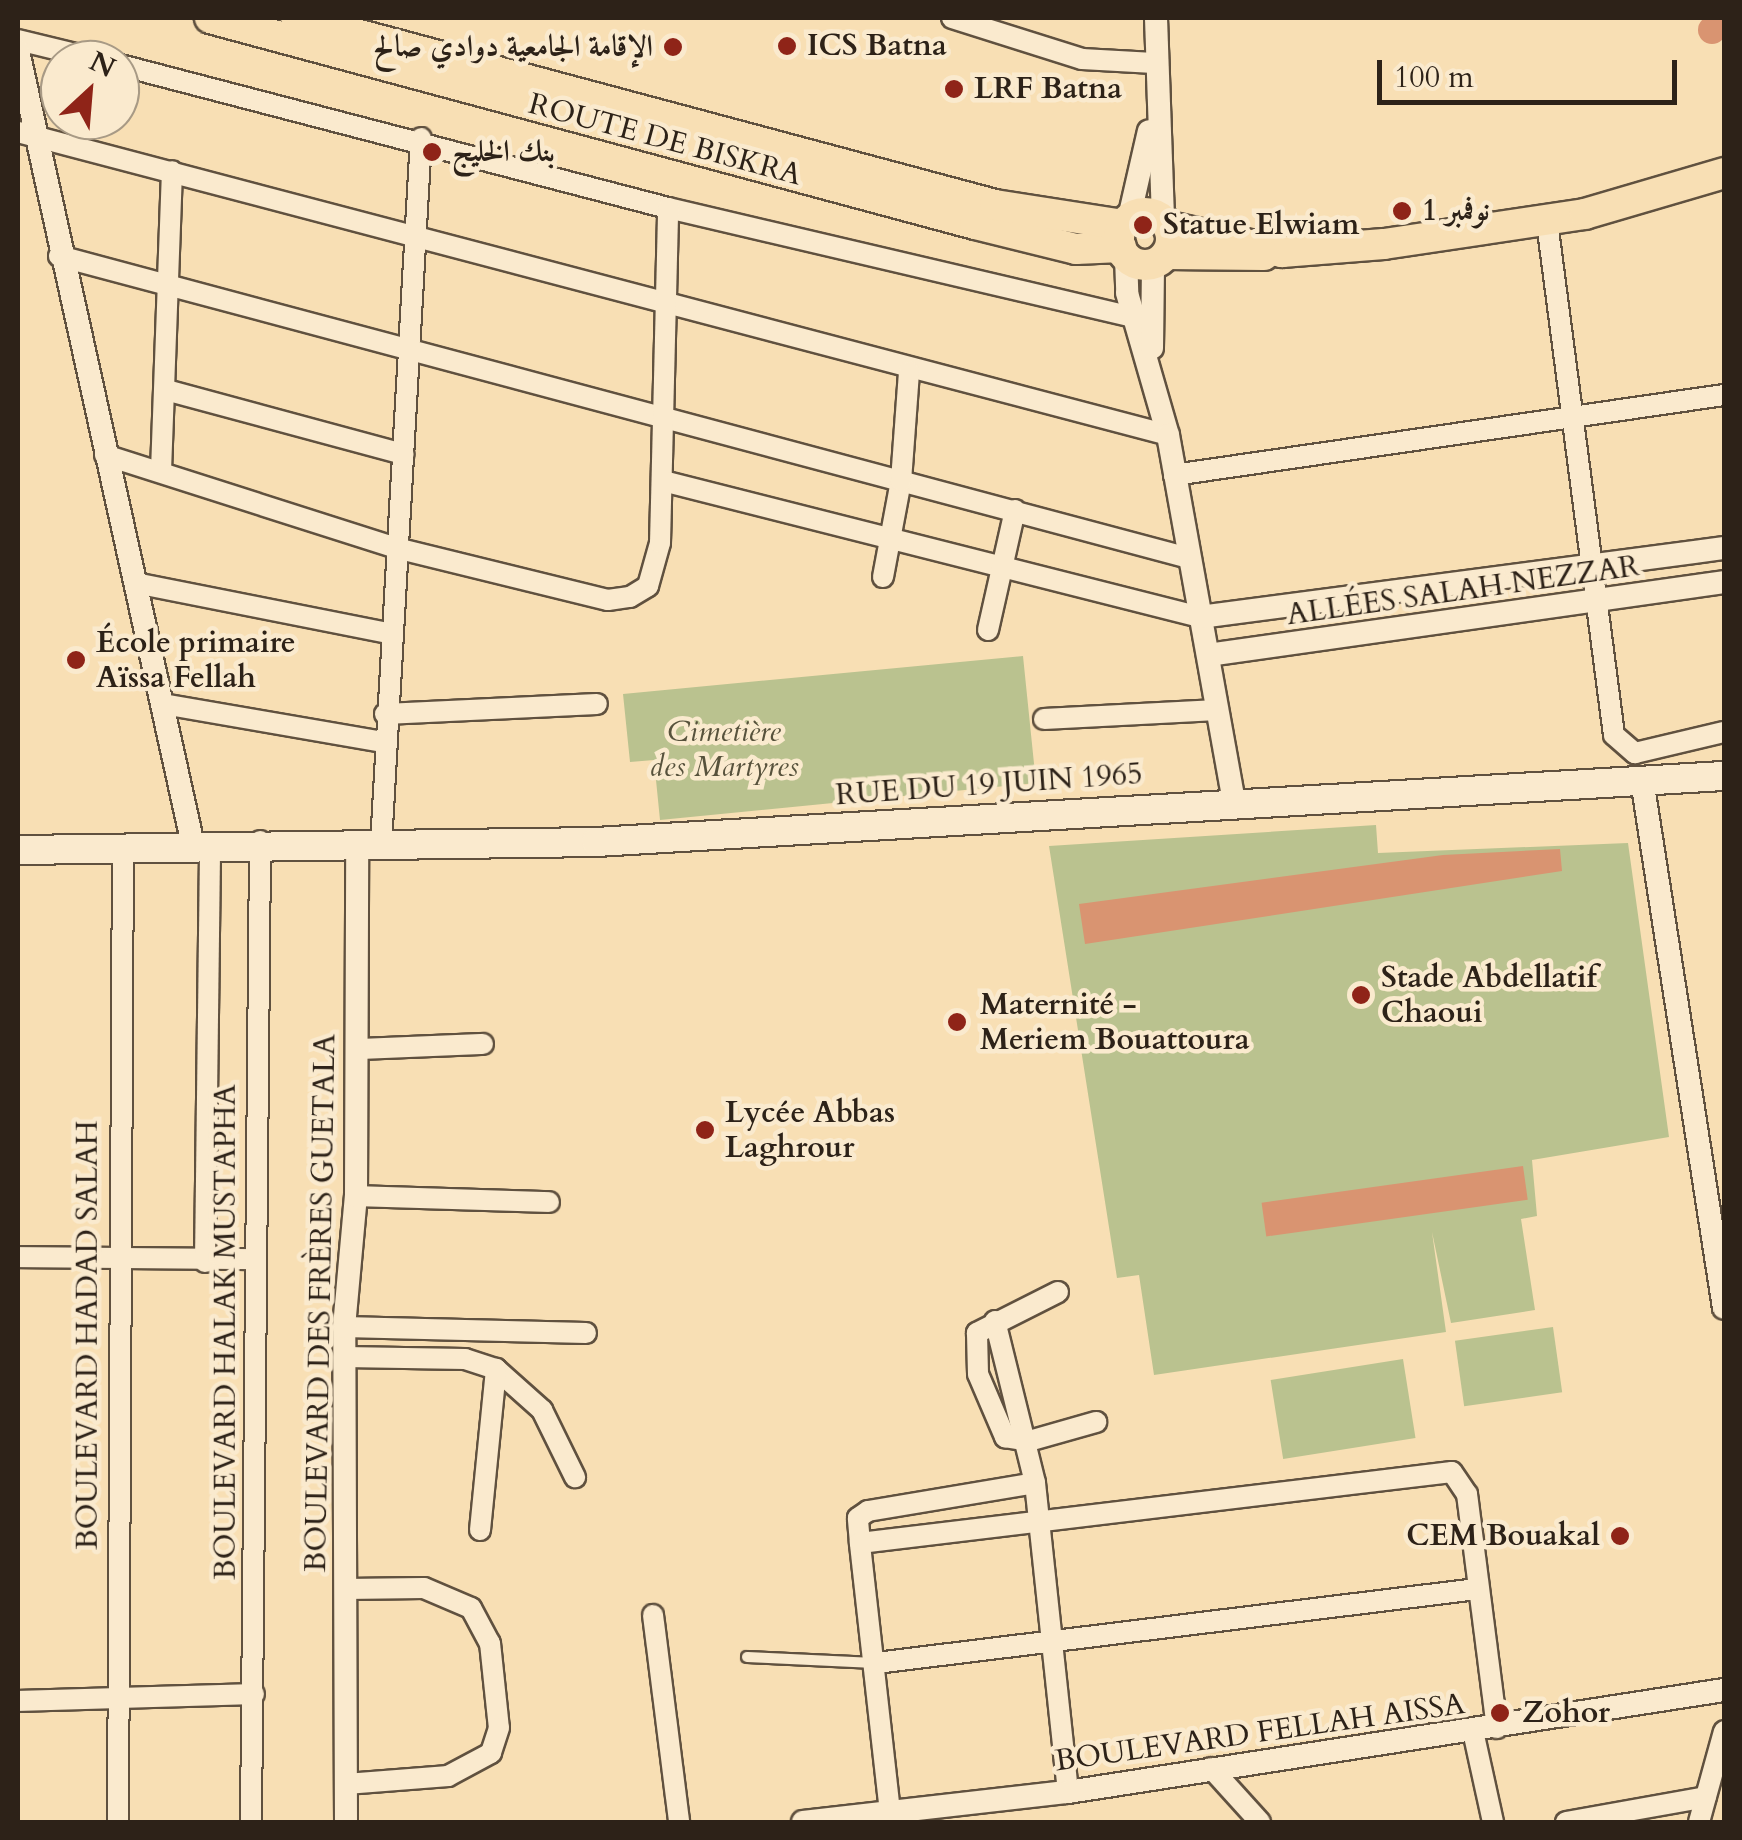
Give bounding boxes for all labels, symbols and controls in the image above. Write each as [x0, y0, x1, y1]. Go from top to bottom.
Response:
place label: ICS Batna [807, 28, 947, 64]
place label: الإقامة الجامعية دوادي صالح [374, 29, 653, 65]
marker: ICS Batna [776, 35, 798, 57]
marker: الإقامة الجامعية دوادي صالح [662, 36, 684, 58]
north arrow [40, 40, 140, 140]
scale bar [1382, 40, 1682, 102]
text: N [83, 42, 122, 87]
text: 100 m [1394, 57, 1474, 98]
place label: LRF Batna [974, 71, 1122, 107]
marker: LRF Batna [943, 78, 965, 100]
street label: ROUTE DE BISKRA [525, 86, 805, 194]
place label: بنك الخليج [452, 134, 555, 170]
marker: بنك الخليج [421, 141, 443, 163]
place label: 1 نوفمبر [1422, 193, 1490, 229]
marker: 1 نوفمبر [1391, 200, 1413, 222]
place label: Statue Elwiam [1163, 207, 1359, 243]
marker: Statue Elwiam [1132, 214, 1154, 236]
street label: ALLÉES SALAH NEZZAR [1284, 548, 1642, 634]
place label: École primaire Aïssa Fellah [96, 625, 296, 696]
marker: École primaire Aïssa Fellah [65, 649, 87, 671]
park label: Cimetière des Martyres [649, 714, 799, 784]
street label: RUE DU 19 JUIN 1965 [834, 756, 1144, 814]
place label: Stade Abdellatif Chaoui [1381, 960, 1597, 1030]
marker: Stade Abdellatif Chaoui [1350, 984, 1372, 1006]
place label: Maternité - Meriem Bouattoura [980, 987, 1250, 1058]
marker: Maternité - Meriem Bouattoura [944, 1009, 970, 1035]
street label: BOULEVARD DES FRÈRES GUETALA [298, 1034, 344, 1572]
street label: BOULEVARD HALAK MUSTAPHA [208, 1084, 244, 1580]
place label: Lycée Abbas Laghrour [725, 1095, 895, 1166]
marker: Lycée Abbas Laghrour [694, 1119, 716, 1141]
street label: BOULEVARD HADAD SALAH [70, 1120, 106, 1550]
place label: CEM Bouakal [1406, 1518, 1600, 1554]
marker: CEM Bouakal [1609, 1525, 1631, 1547]
street label: BOULEVARD FELLAH AISSA [1053, 1686, 1467, 1780]
place label: Zohor [1522, 1695, 1610, 1731]
marker: Zohor [1487, 1700, 1513, 1726]

